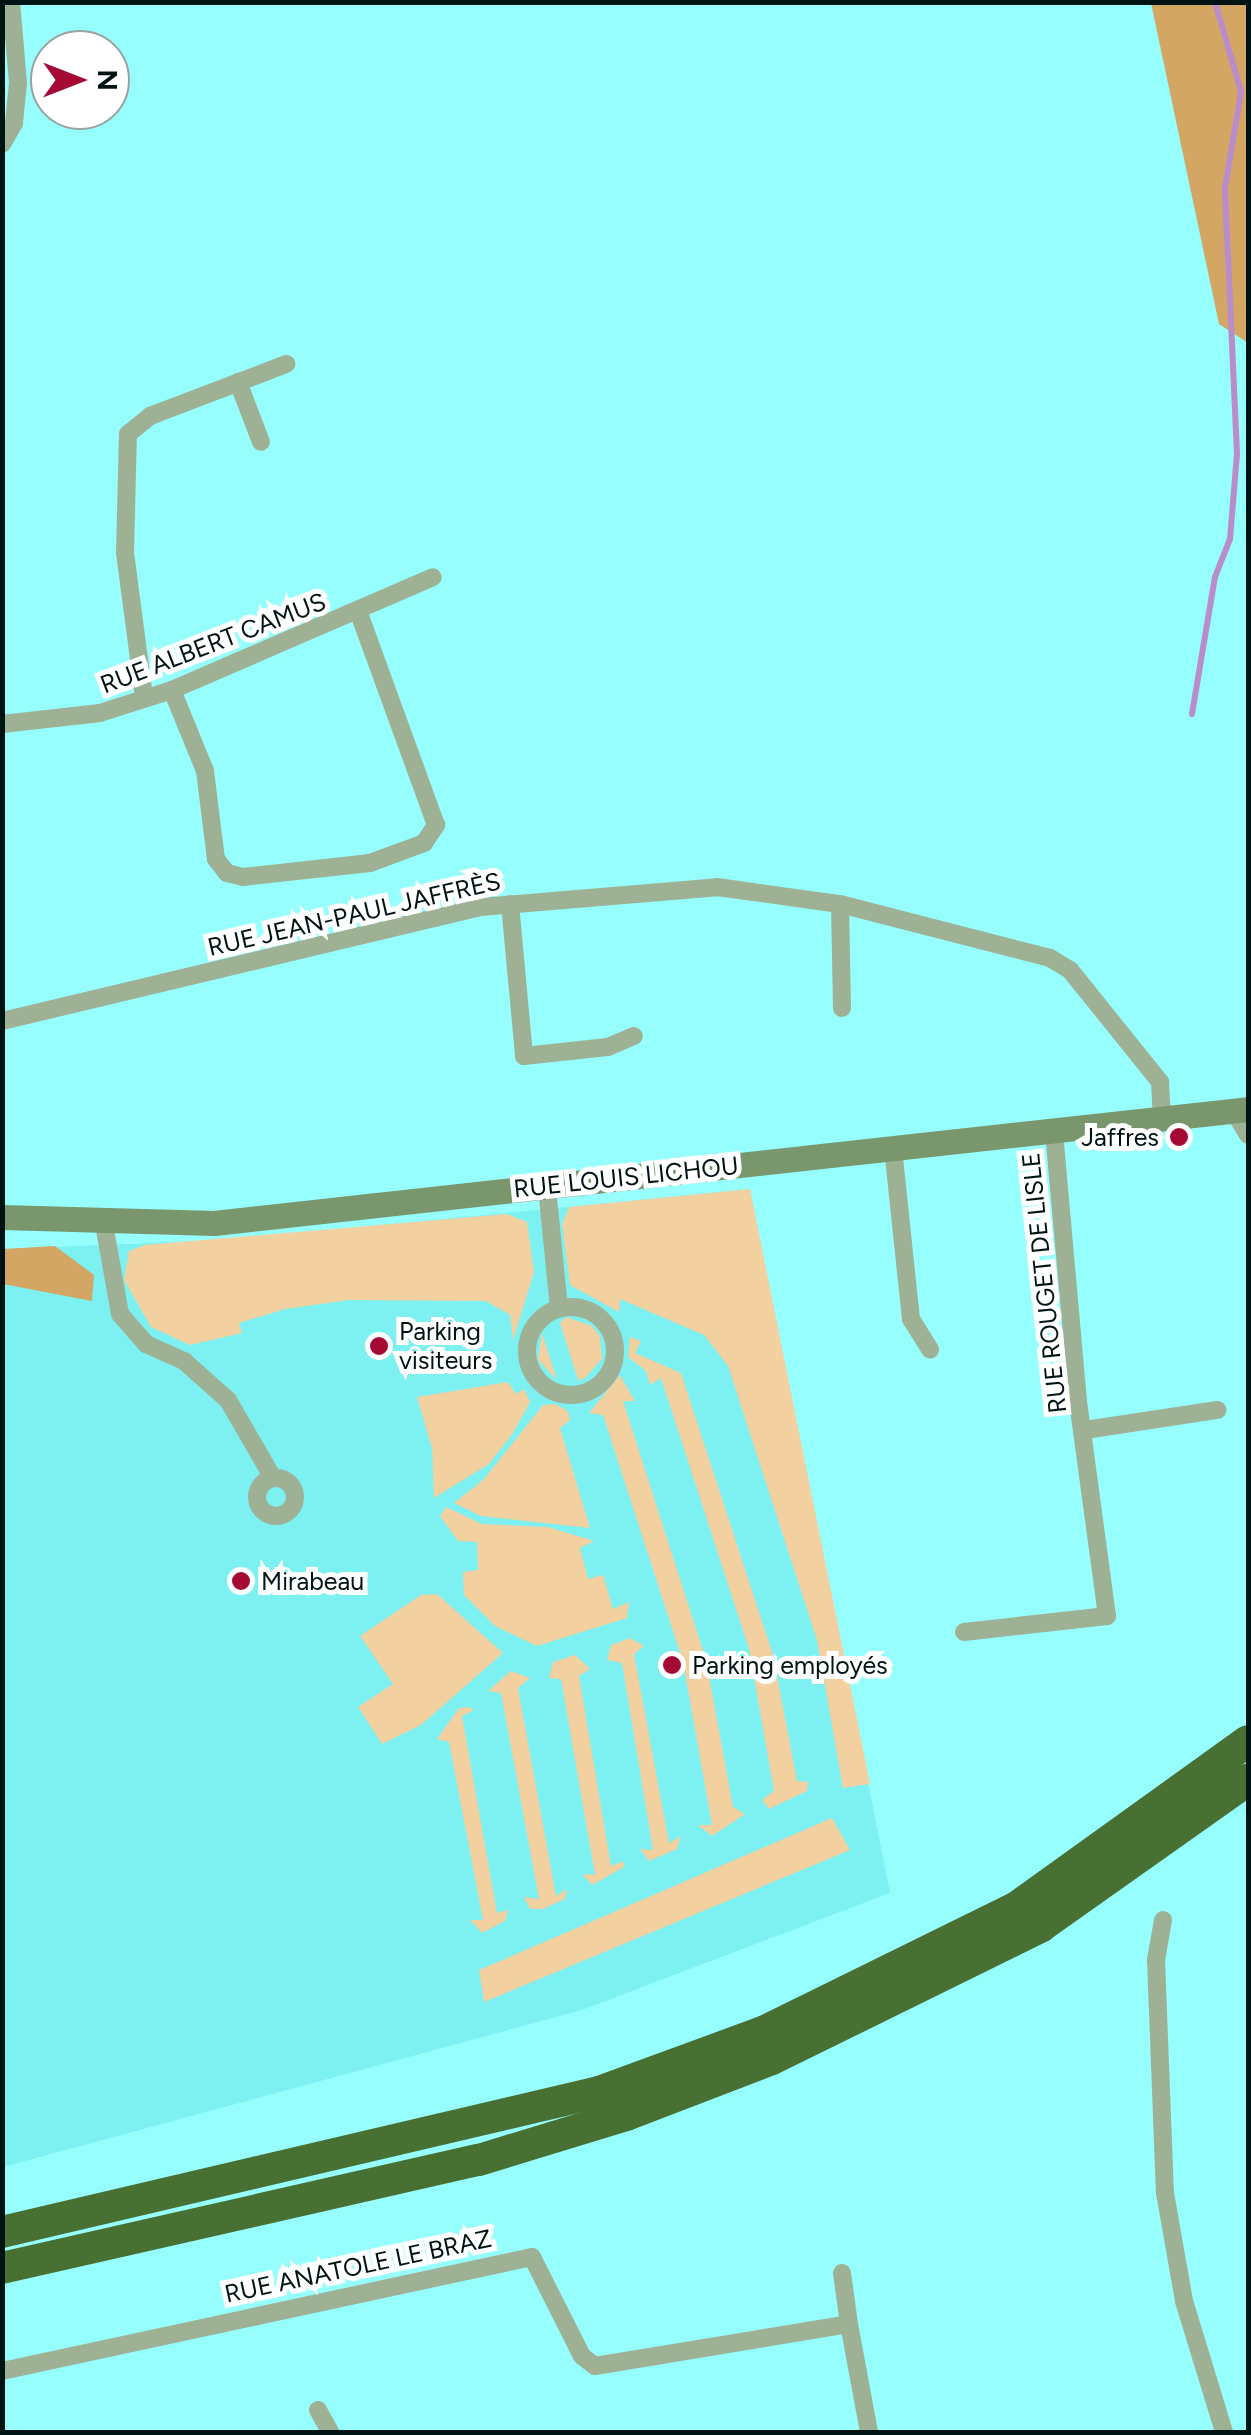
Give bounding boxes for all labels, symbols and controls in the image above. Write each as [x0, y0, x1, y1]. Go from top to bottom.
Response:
north arrow [30, 30, 130, 130]
text: N [91, 69, 125, 91]
street label: RUE ALBERT CAMUS [96, 586, 330, 700]
street label: RUE JEAN-PAUL JAFFRÈS [205, 866, 503, 962]
place label: Jaffres [1081, 1122, 1159, 1152]
marker: Jaffres [1168, 1126, 1190, 1148]
street label: RUE LOUIS LICHOU [512, 1150, 740, 1204]
street label: RUE ROUGET DE LISLE [1015, 1151, 1073, 1415]
place label: Parking visiteurs [399, 1317, 492, 1376]
marker: Parking visiteurs [368, 1335, 390, 1357]
place label: Mirabeau [261, 1566, 364, 1596]
marker: Mirabeau [230, 1570, 252, 1592]
place label: Parking employés [692, 1650, 888, 1680]
marker: Parking employés [661, 1654, 683, 1676]
street label: RUE ANATOLE LE BRAZ [222, 2223, 494, 2309]

